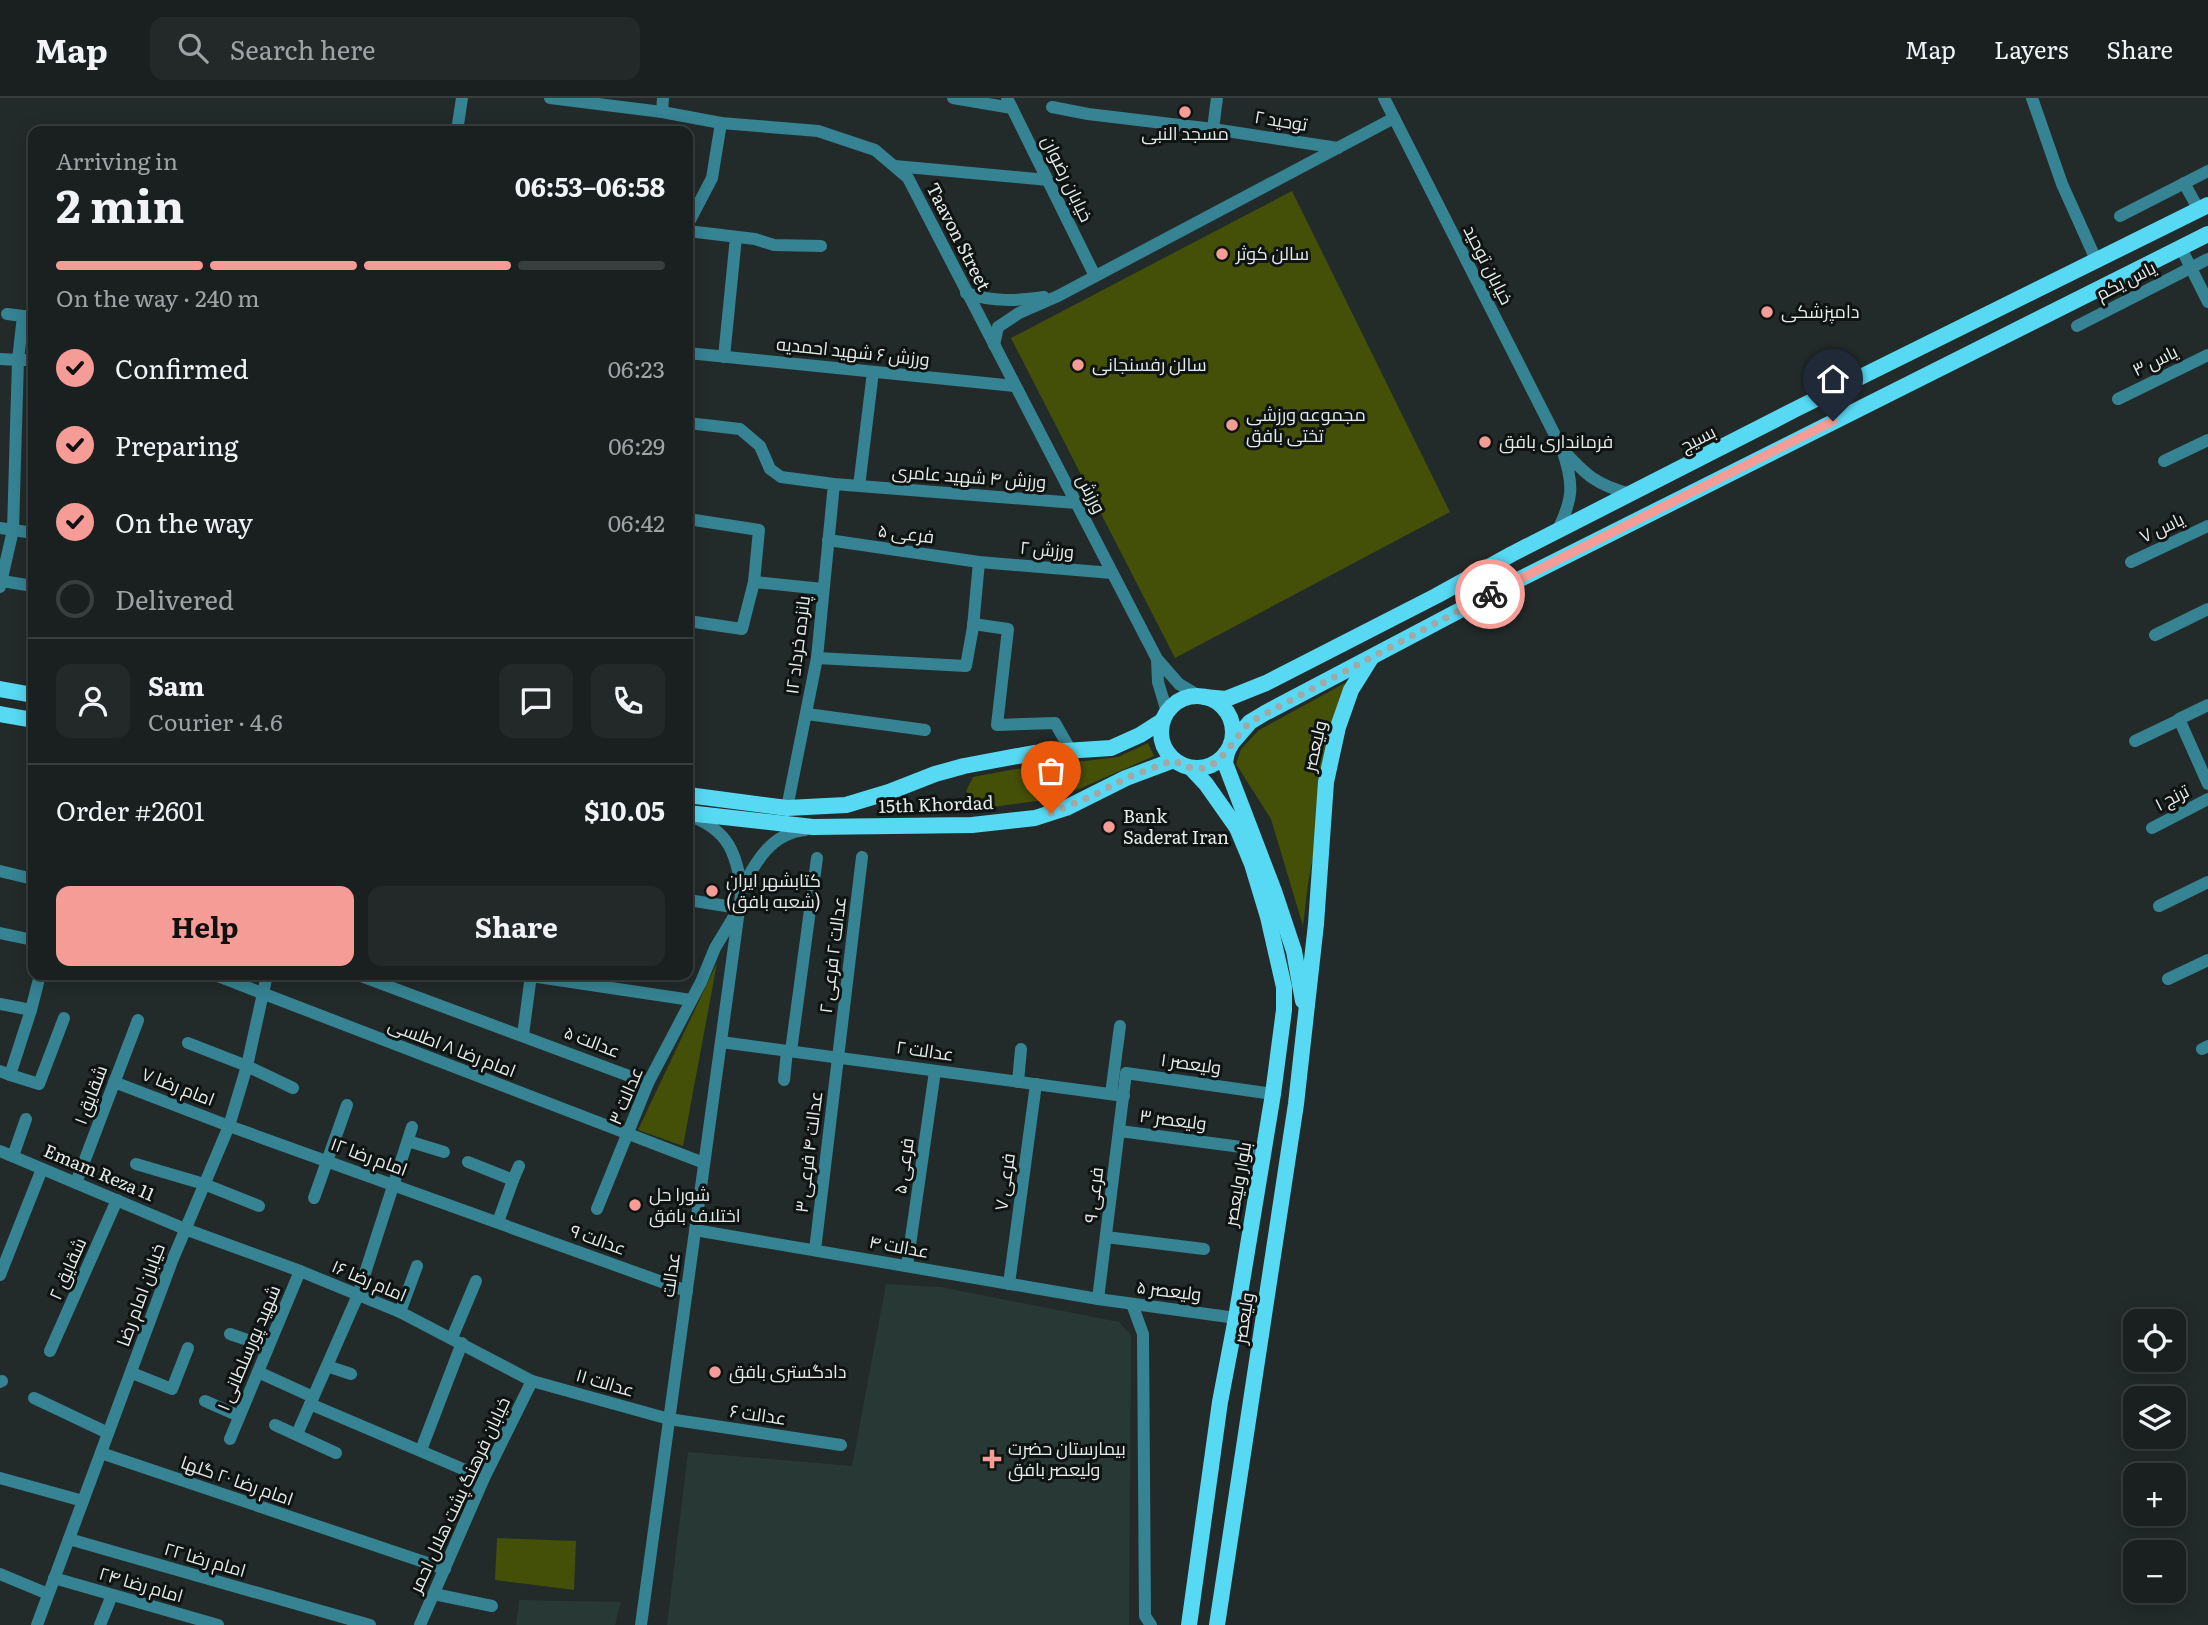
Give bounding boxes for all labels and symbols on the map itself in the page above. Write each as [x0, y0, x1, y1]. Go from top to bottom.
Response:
street label: توحید ۲ [1253, 102, 1310, 137]
marker: مسجد النبی [1177, 104, 1193, 120]
place label: مسجد النبی [1141, 119, 1229, 146]
street label: خیابان رضوان [1036, 131, 1101, 226]
street label: Taavon Street [920, 177, 999, 296]
street label: خیابان توحید [1458, 220, 1521, 309]
place label: سالن کوثر [1235, 239, 1309, 266]
marker: سالن کوثر [1214, 246, 1230, 262]
street label: یاس یکم [2091, 253, 2160, 306]
place label: دامپزشکی [1781, 297, 1859, 324]
marker: دامپزشکی [1759, 304, 1775, 320]
street label: ورزش ۶ شهید احمدیه [775, 329, 931, 372]
street label: یاس ۳ [2127, 337, 2182, 382]
pin [1803, 349, 1863, 421]
place label: سالن رفسنجانی [1092, 350, 1207, 377]
marker: سالن رفسنجانی [1070, 357, 1086, 373]
place label: مجموعه ورزشی تختی بافق [1246, 400, 1366, 448]
marker: مجموعه ورزشی تختی بافق [1224, 417, 1240, 433]
street label: بسیج [1675, 417, 1720, 458]
place label: فرمانداری بافق [1499, 427, 1613, 454]
marker: فرمانداری بافق [1477, 434, 1493, 450]
street label: ورزش ۴ شهید عامری [891, 457, 1047, 494]
street label: ورزش [1071, 469, 1114, 518]
street label: یاس ۷ [2134, 504, 2188, 549]
street label: فرعی ۵ [877, 516, 936, 549]
street label: ورزش ۲ [1019, 533, 1075, 564]
courier [1455, 559, 1525, 629]
street label: پانزده خرداد ۱۲ [777, 594, 816, 696]
street label: ولیعصر [1294, 717, 1333, 775]
pin [1021, 741, 1081, 813]
street label: ترنج ۱ [2149, 776, 2193, 817]
street label: 15th Khordad [878, 788, 994, 819]
place label: Bank Saderat Iran [1123, 802, 1229, 850]
marker: Bank Saderat Iran [1101, 819, 1117, 835]
place label: کتابشهر ایران (شعبه بافق) [726, 866, 821, 914]
marker: کتابشهر ایران (شعبه بافق) [704, 883, 720, 899]
street label: عدالت ۲ فرعی ۲ [811, 895, 852, 1015]
street label: امام رضا ۸ اطلسی [385, 1010, 520, 1083]
street label: عدالت ۵ [561, 1018, 625, 1064]
street label: عدالت ۲ [895, 1032, 956, 1067]
street label: ولیعصر ۱ [1159, 1045, 1223, 1080]
street label: امام رضا ۷ [138, 1059, 219, 1112]
street label: شقایق ۱ [66, 1061, 113, 1128]
street label: عدالت ۳ [600, 1062, 649, 1129]
street label: عدالت ۴ فرعی ۳ [787, 1089, 828, 1214]
street label: ولیعصر ۳ [1138, 1101, 1208, 1136]
street label: امام رضا ۱۲ [327, 1129, 412, 1182]
street label: Emam Reza 11 [40, 1136, 159, 1207]
street label: فرعی ۵ [885, 1136, 920, 1196]
street label: بلوار ولیعصر [1216, 1139, 1257, 1229]
street label: فرعی ۷ [986, 1151, 1021, 1212]
street label: فرعی ۹ [1076, 1165, 1109, 1224]
place label: شورا حل اختلاف بافق [649, 1180, 741, 1228]
marker: شورا حل اختلاف بافق [627, 1197, 643, 1213]
street label: عدالت ۹ [567, 1216, 630, 1261]
street label: عدالت ۴ [867, 1227, 931, 1264]
street label: شقایق ۲ [41, 1233, 92, 1304]
street label: خیابان امام رضا [108, 1239, 171, 1350]
street label: عدالت [653, 1251, 686, 1299]
street label: امام رضا ۱۶ [328, 1252, 411, 1308]
street label: ولیعصر ۵ [1135, 1272, 1203, 1307]
street label: شهید پورسلطانی ۱ [209, 1280, 286, 1415]
street label: ولیعصر [1225, 1290, 1260, 1346]
place label: دادگستری بافق [729, 1357, 846, 1384]
street label: عدالت ۱۱ [573, 1360, 638, 1403]
marker: دادگستری بافق [707, 1364, 723, 1380]
street label: خیابان فرهنگ پشت هلال احمر [401, 1392, 516, 1598]
street label: عدالت ۶ [728, 1396, 788, 1431]
place label: بیمارستان حضرت ولیعصر بافق [1008, 1434, 1126, 1482]
street label: امام رضا ۲۰ گلها [178, 1448, 297, 1511]
marker: بیمارستان حضرت ولیعصر بافق [982, 1449, 1002, 1469]
street label: امام رضا ۲۲ [161, 1534, 249, 1583]
street label: امام رضا ۲۴ [96, 1559, 187, 1608]

